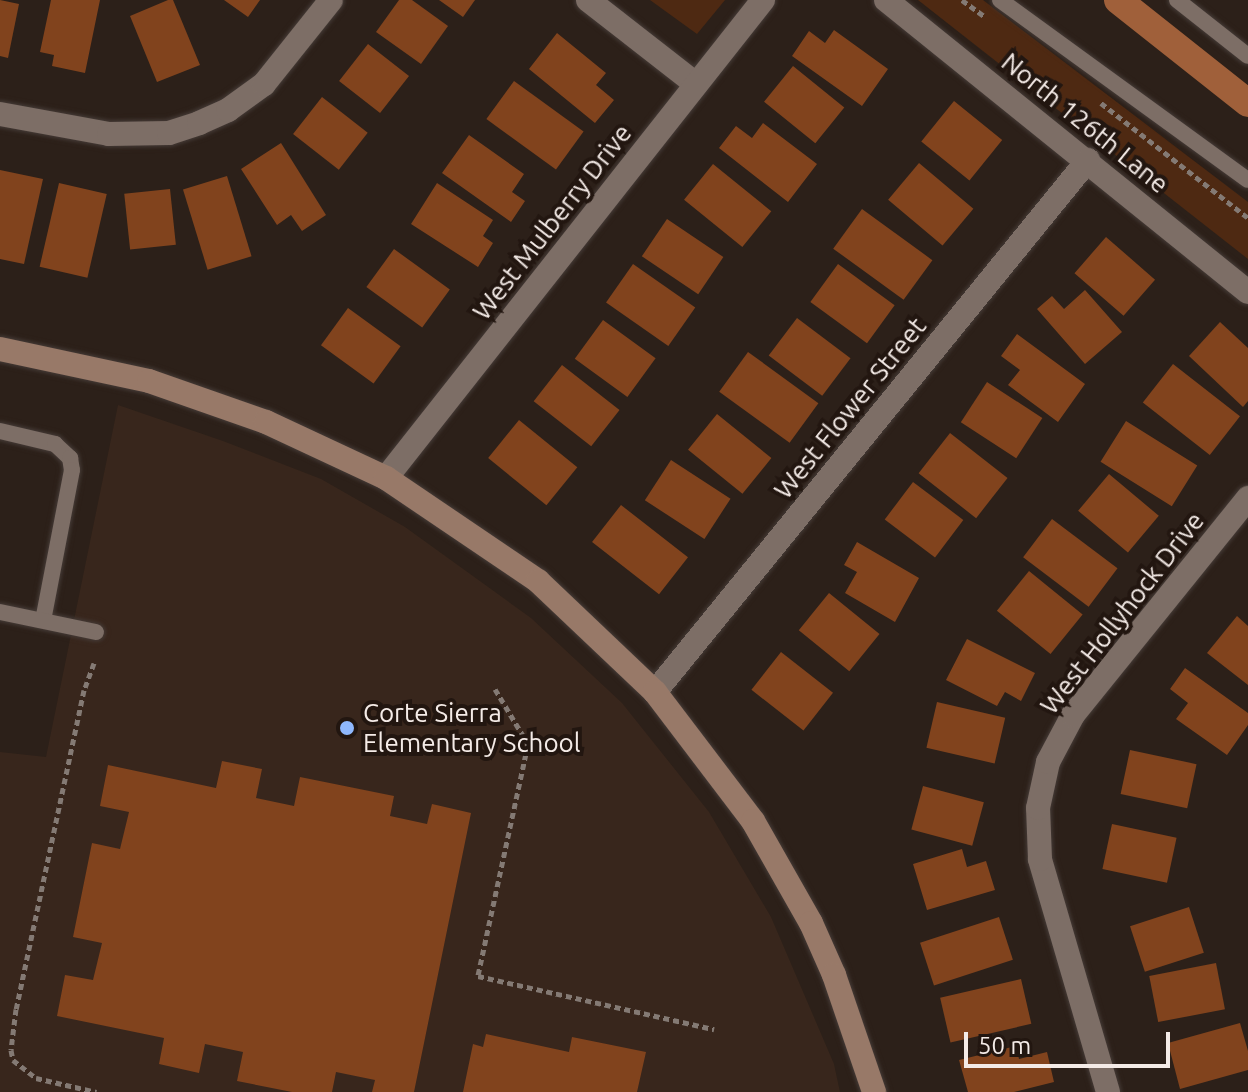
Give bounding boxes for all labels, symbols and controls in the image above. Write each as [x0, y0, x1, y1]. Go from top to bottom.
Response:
street label: North 126th Lane [995, 46, 1175, 200]
street label: West Mulberry Drive [466, 118, 638, 326]
street label: West Flower Street [767, 311, 933, 505]
street label: West Hollyhock Drive [1033, 506, 1211, 720]
place label: Corte Sierra Elementary School [363, 697, 581, 758]
marker: Corte Sierra Elementary School [338, 719, 356, 737]
scale bar [968, 1016, 1174, 1066]
text: 50 m [978, 1032, 1031, 1059]

